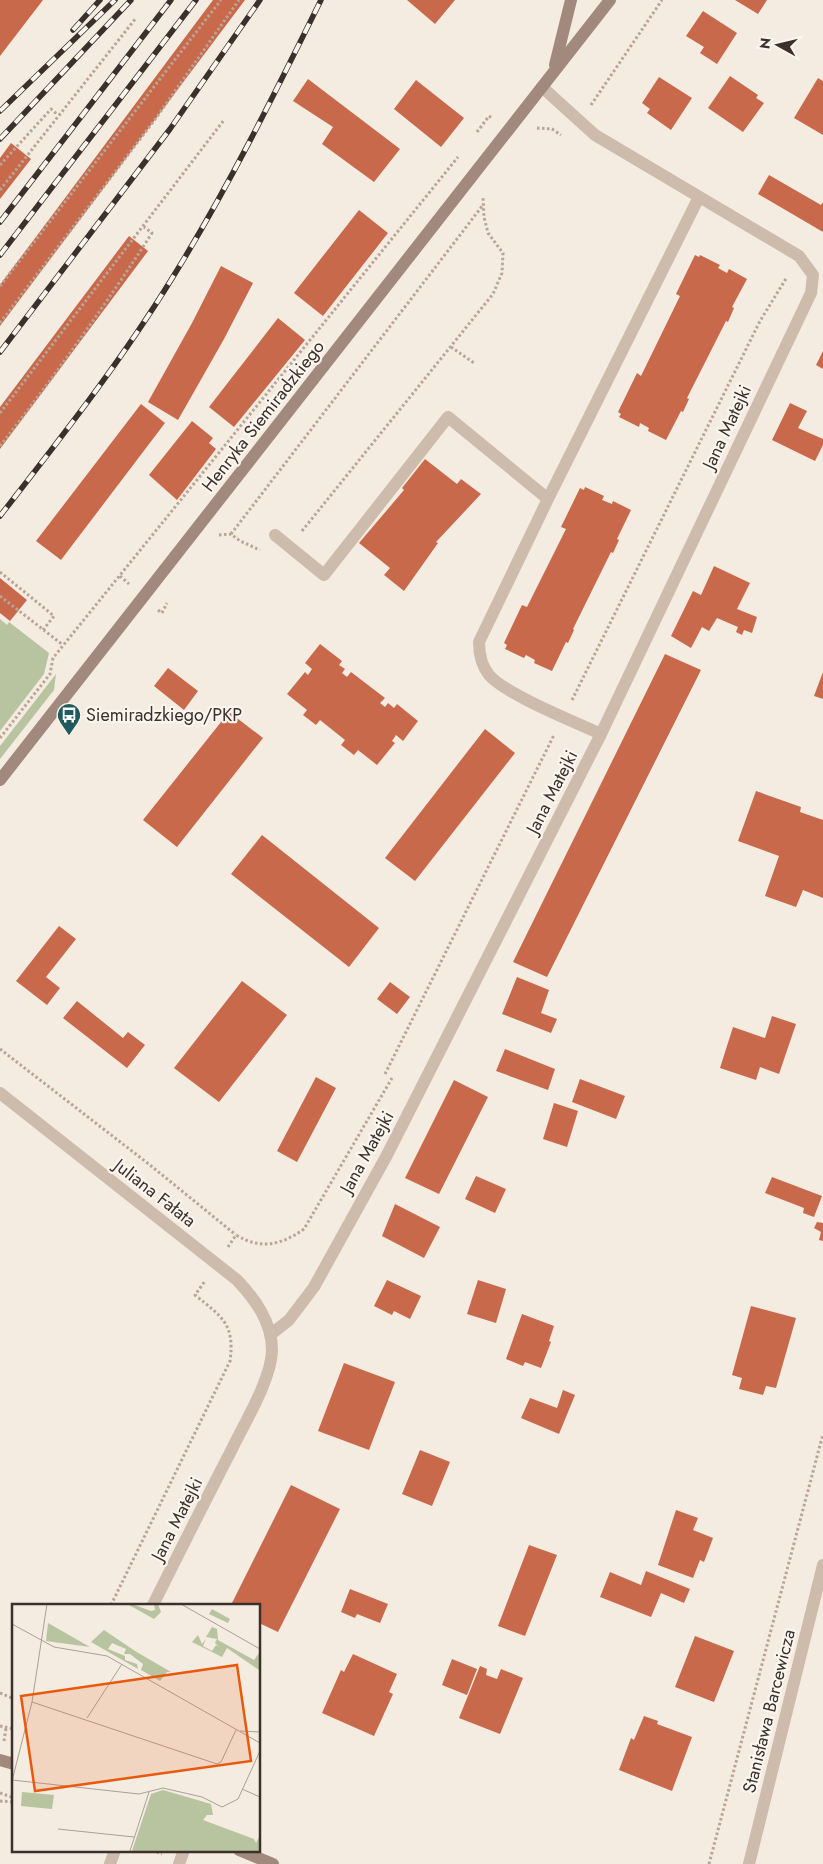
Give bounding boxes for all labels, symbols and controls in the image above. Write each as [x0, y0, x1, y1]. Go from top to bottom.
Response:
north arrow [753, 20, 803, 70]
text: N [754, 36, 776, 50]
street label: Henryka Siemiradzkiego [195, 335, 331, 497]
street label: Jana Matejki [695, 381, 758, 475]
bus stop icon: Siemiradzkiego/PKP [56, 702, 82, 736]
place label: Siemiradzkiego/PKP [86, 702, 242, 728]
street label: Jana Matejki [519, 746, 584, 840]
street label: Jana Matejki [333, 1106, 400, 1200]
street label: Juliana Fałata [107, 1151, 201, 1233]
street label: Jana Matejki [144, 1473, 209, 1567]
inset map [12, 1604, 260, 1852]
street label: Stanisława Barcewicza [736, 1626, 802, 1796]

